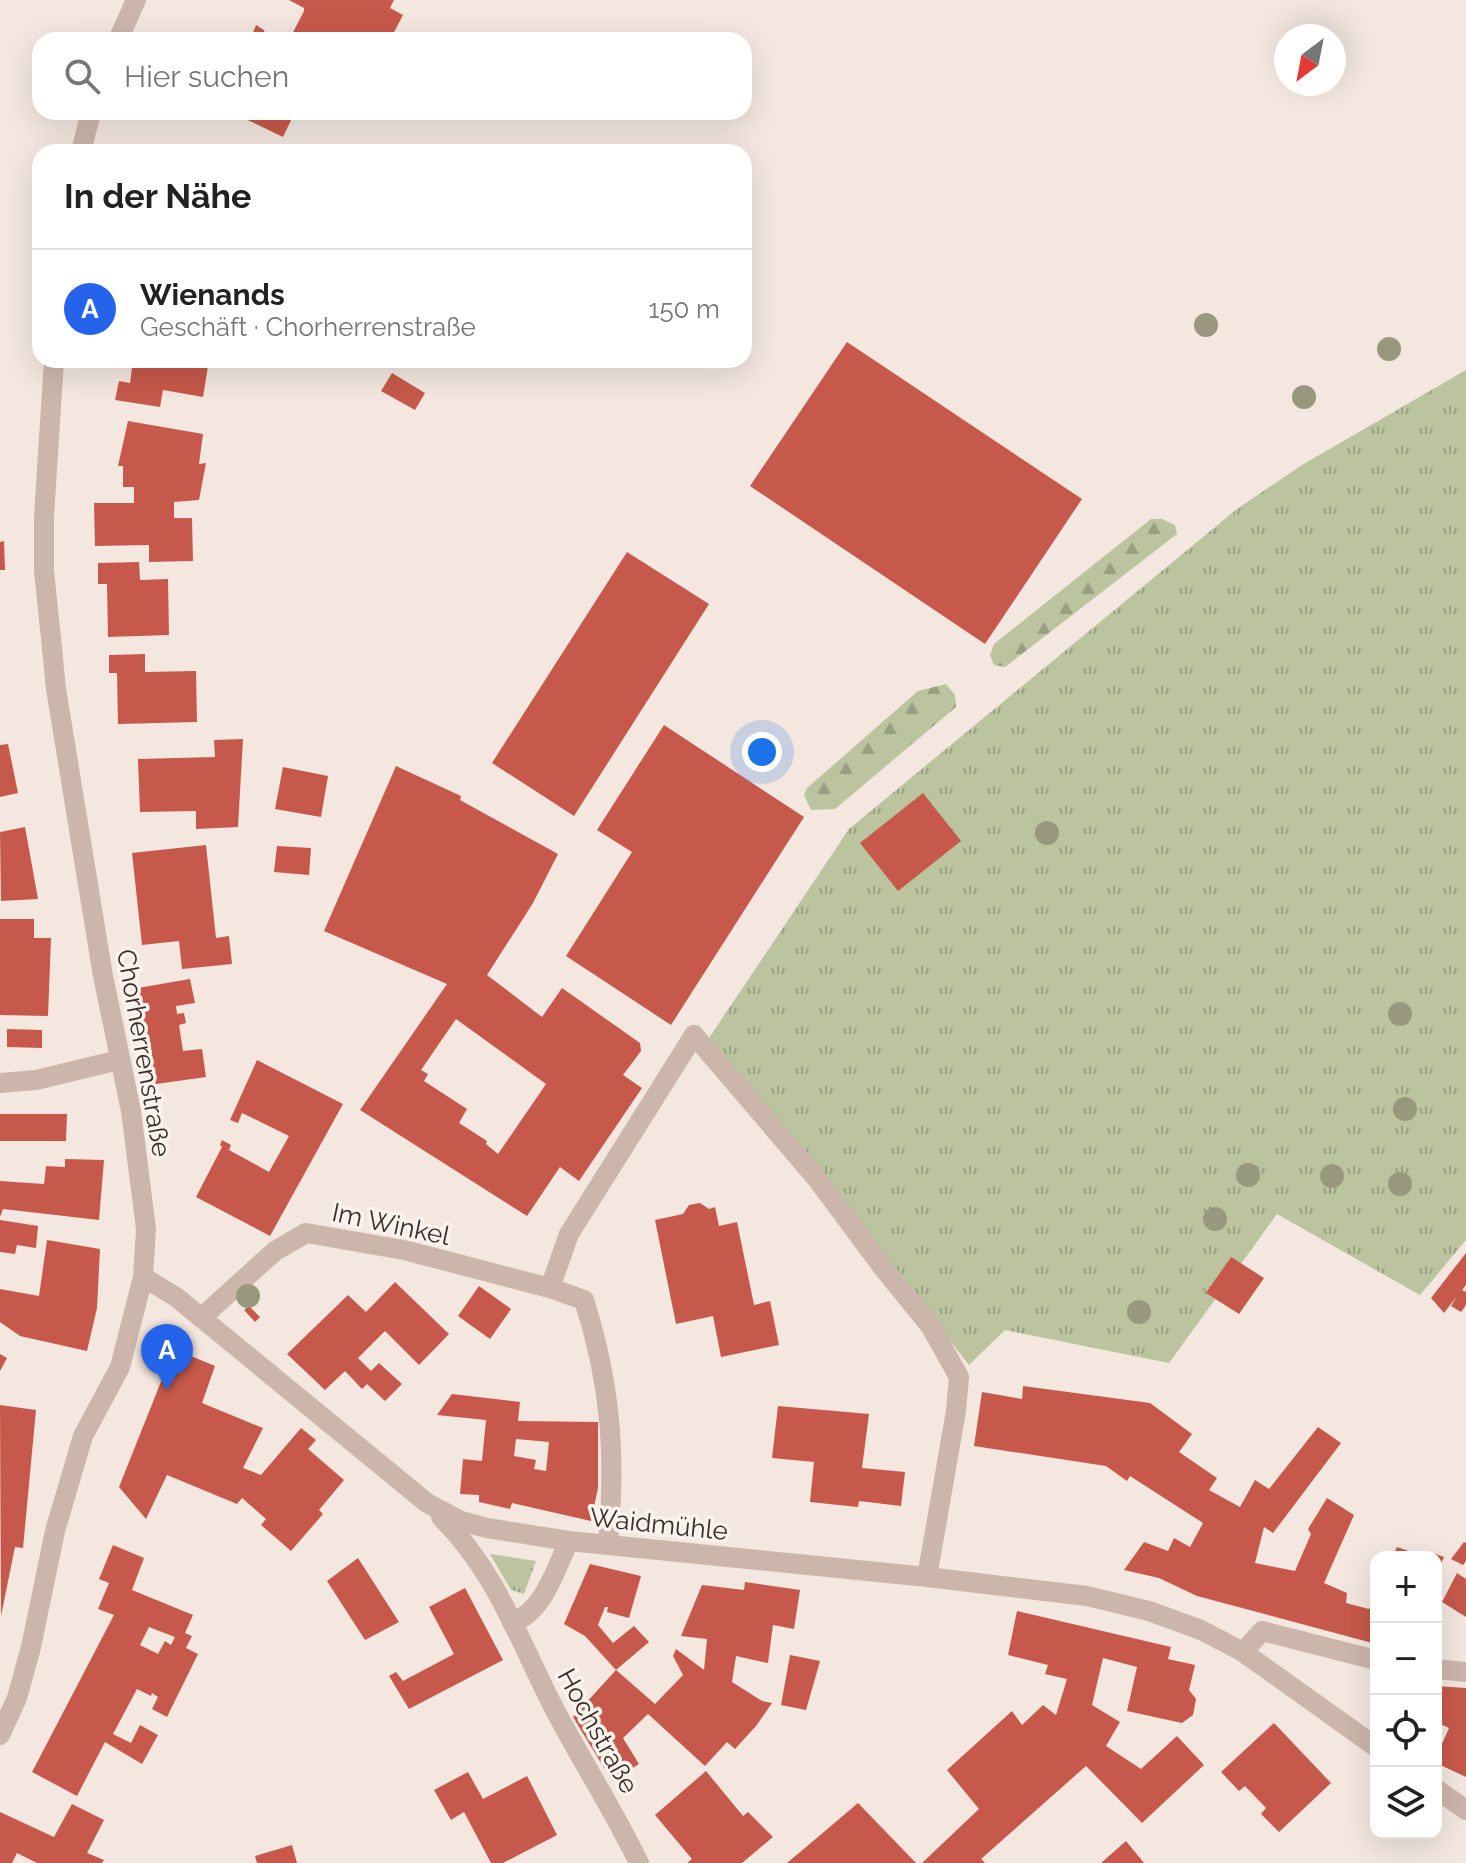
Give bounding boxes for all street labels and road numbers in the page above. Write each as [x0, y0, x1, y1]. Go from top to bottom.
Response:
street label: Chorherrenstraße [111, 947, 177, 1159]
street label: Im Winkel [329, 1197, 453, 1251]
street label: Waidmühle [588, 1502, 730, 1546]
street label: Hochstraße [551, 1663, 645, 1799]

